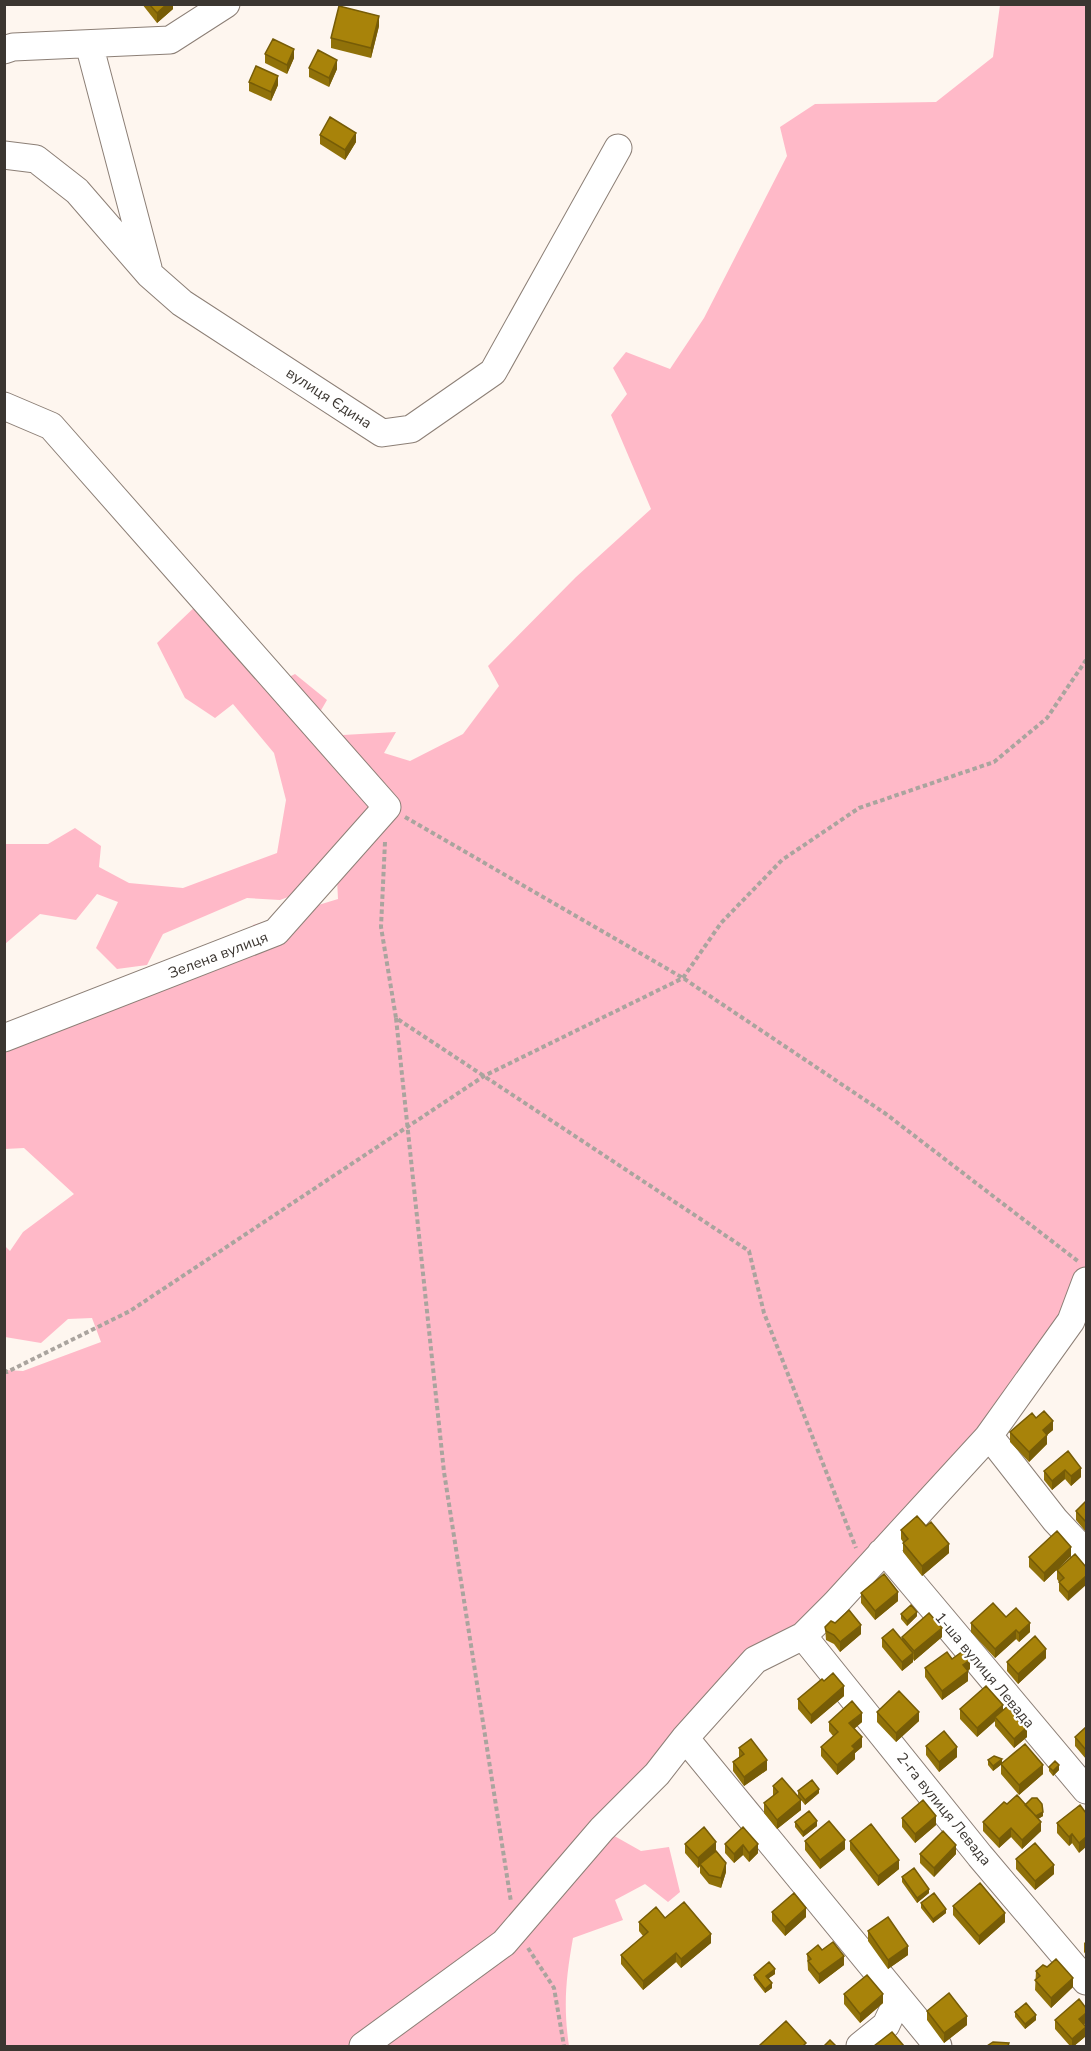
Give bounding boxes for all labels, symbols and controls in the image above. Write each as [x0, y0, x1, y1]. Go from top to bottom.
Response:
street label: вулиця Єдина [282, 363, 376, 433]
street label: Зелена вулиця [165, 927, 271, 983]
street label: 1-ша вулиця Левада [931, 1608, 1039, 1732]
street label: 2-га вулиця Левада [892, 1748, 996, 1870]

